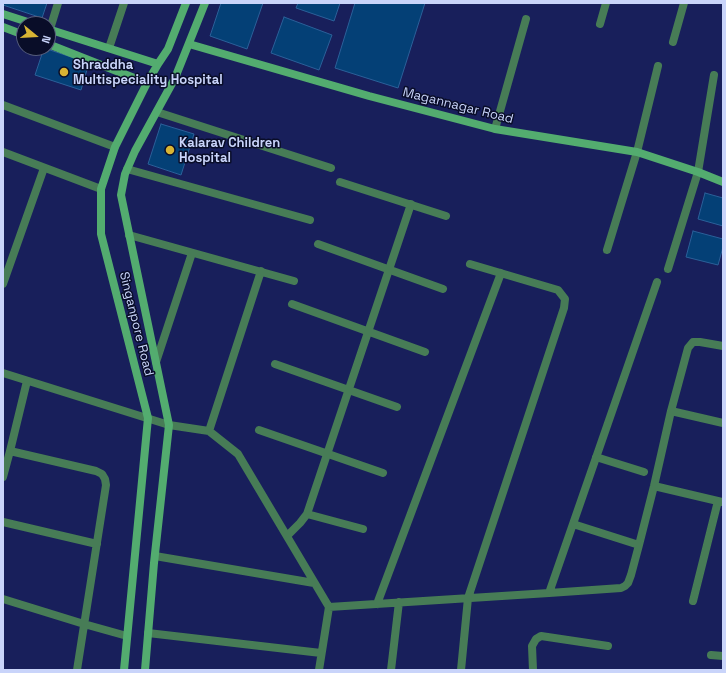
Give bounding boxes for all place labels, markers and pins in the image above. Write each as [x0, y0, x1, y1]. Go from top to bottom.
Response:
place label: Shraddha Multispeciality Hospital [73, 57, 223, 88]
marker: Shraddha Multispeciality Hospital [58, 66, 70, 78]
place label: Kalarav Children Hospital [179, 135, 280, 166]
marker: Kalarav Children Hospital [164, 144, 176, 156]

